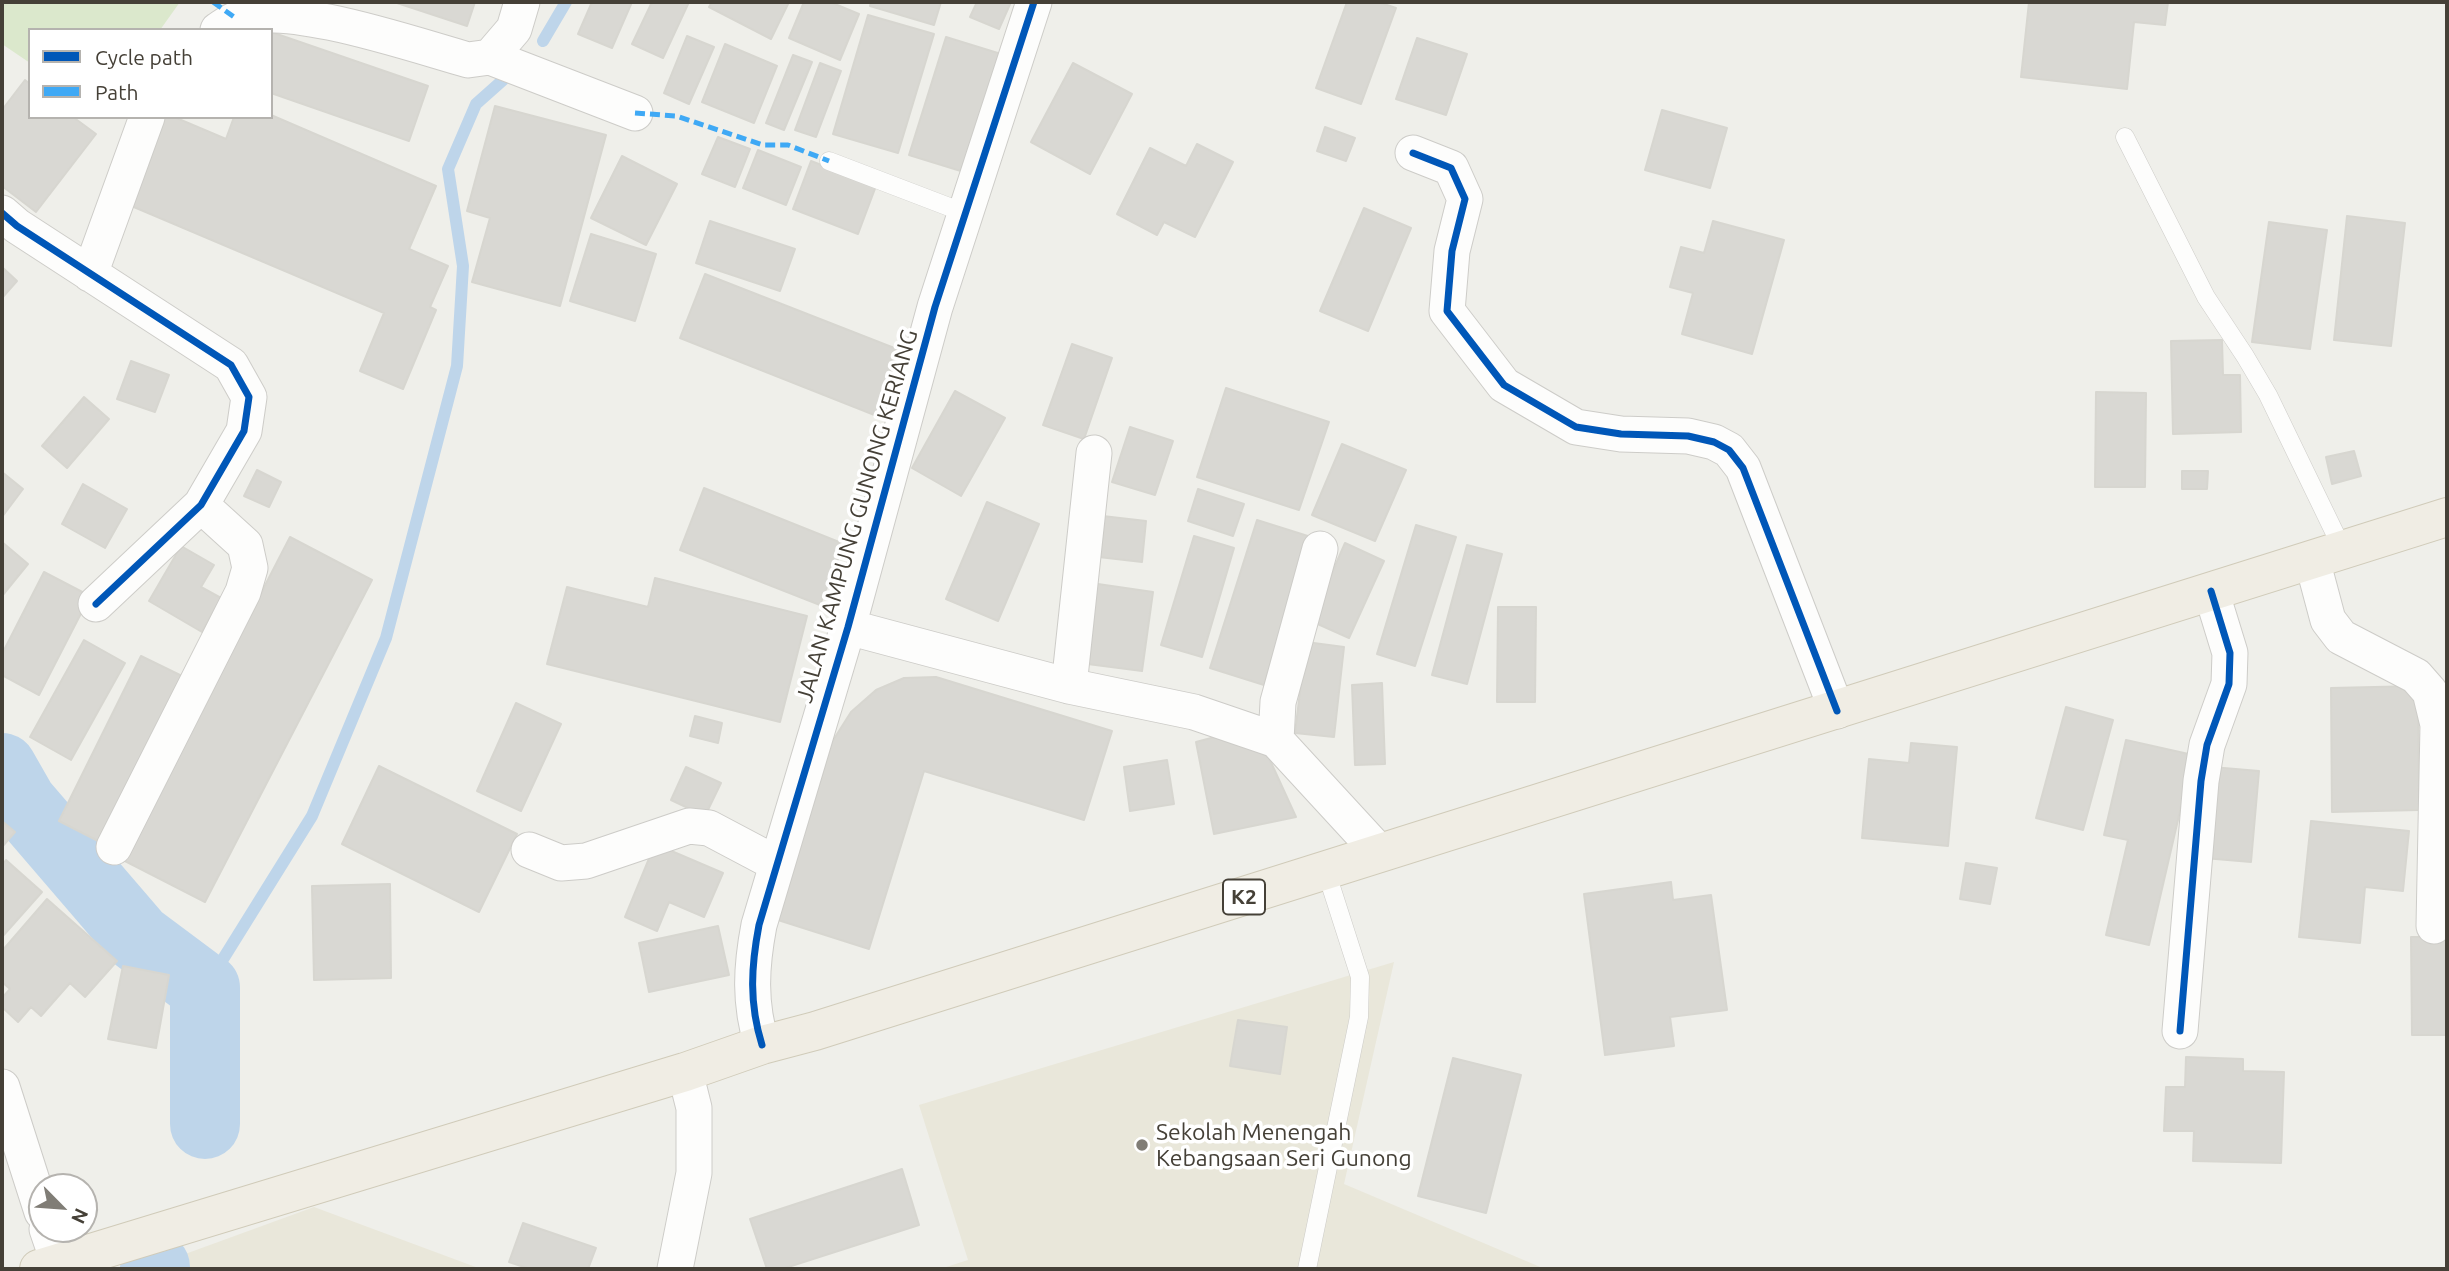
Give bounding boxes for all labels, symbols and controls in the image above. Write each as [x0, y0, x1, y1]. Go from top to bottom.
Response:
legend [28, 28, 273, 119]
text: Cycle path [95, 45, 193, 69]
text: Path [95, 80, 138, 104]
street label: JALAN KAMPUNG GUNONG KERIANG [790, 326, 924, 706]
road number: K2 [1223, 880, 1265, 914]
place label: Sekolah Menengah Kebangsaan Seri Gunong [1156, 1118, 1412, 1172]
marker: Sekolah Menengah Kebangsaan Seri Gunong [1134, 1137, 1150, 1153]
north arrow [28, 1173, 98, 1243]
text: N [67, 1205, 93, 1227]

